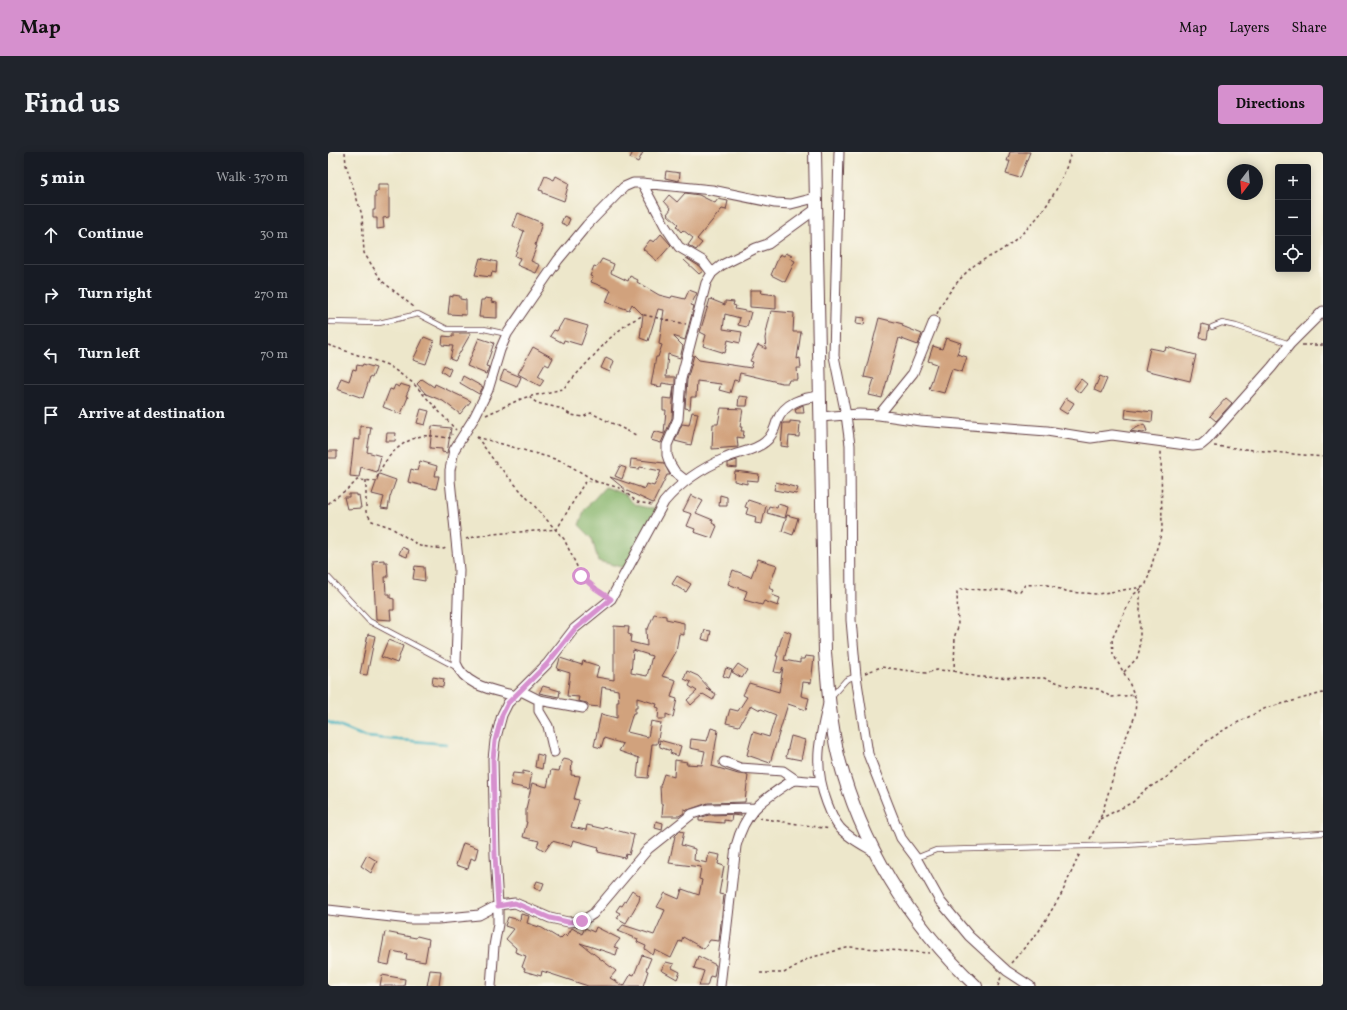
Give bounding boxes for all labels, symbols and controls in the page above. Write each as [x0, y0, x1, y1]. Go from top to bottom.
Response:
text: Map [20, 15, 61, 41]
text: Map [1179, 19, 1207, 38]
text: Layers [1229, 19, 1269, 38]
text: Share [1291, 19, 1327, 38]
text: Find us [24, 85, 120, 124]
button: Directions [1218, 85, 1323, 124]
north arrow [1227, 164, 1263, 200]
map controls [1275, 164, 1311, 272]
button: + [1275, 164, 1311, 200]
text: 5 min [40, 167, 85, 190]
text: Walk · 370 m [216, 169, 288, 187]
button: − [1275, 200, 1311, 236]
icon: ahead [40, 224, 62, 246]
text: Continue [78, 224, 143, 245]
text: 30 m [260, 226, 288, 244]
button: locate [1275, 236, 1311, 272]
icon: right [40, 284, 62, 306]
text: Turn right [78, 284, 152, 305]
text: 270 m [254, 286, 288, 304]
icon: left [40, 344, 62, 366]
text: Turn left [78, 344, 140, 365]
text: 70 m [260, 346, 288, 364]
icon: arrive [40, 404, 62, 426]
text: Arrive at destination [78, 404, 225, 425]
route start [572, 567, 590, 585]
route end [573, 912, 591, 930]

